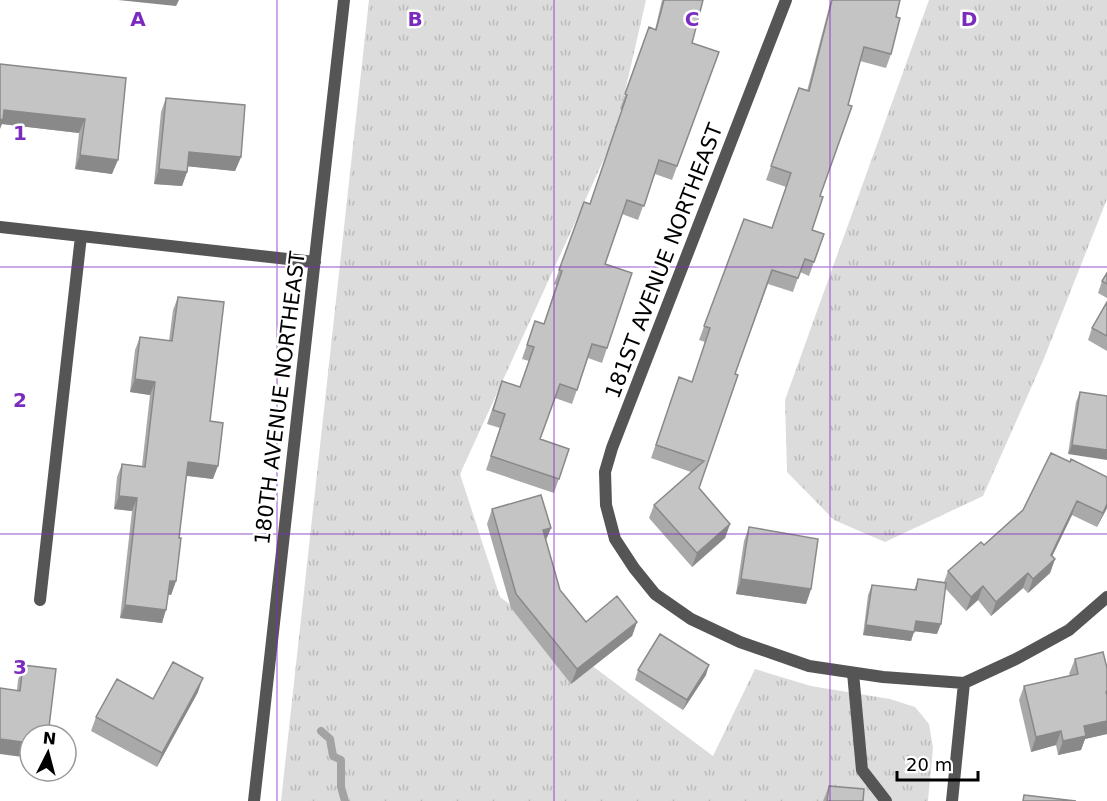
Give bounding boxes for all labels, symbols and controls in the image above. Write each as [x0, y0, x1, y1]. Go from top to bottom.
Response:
text: A [130, 7, 146, 31]
text: B [407, 7, 423, 31]
text: C [685, 7, 699, 31]
text: D [961, 7, 977, 31]
street label: 181ST AVENUE NORTHEAST [600, 120, 728, 402]
text: 1 [13, 121, 27, 145]
street label: 180TH AVENUE NORTHEAST [250, 250, 310, 546]
text: 2 [13, 388, 27, 412]
text: 3 [13, 655, 27, 679]
north arrow [18, 723, 78, 783]
text: N [42, 728, 57, 749]
scale bar [897, 744, 978, 782]
text: 20 m [906, 754, 952, 775]

